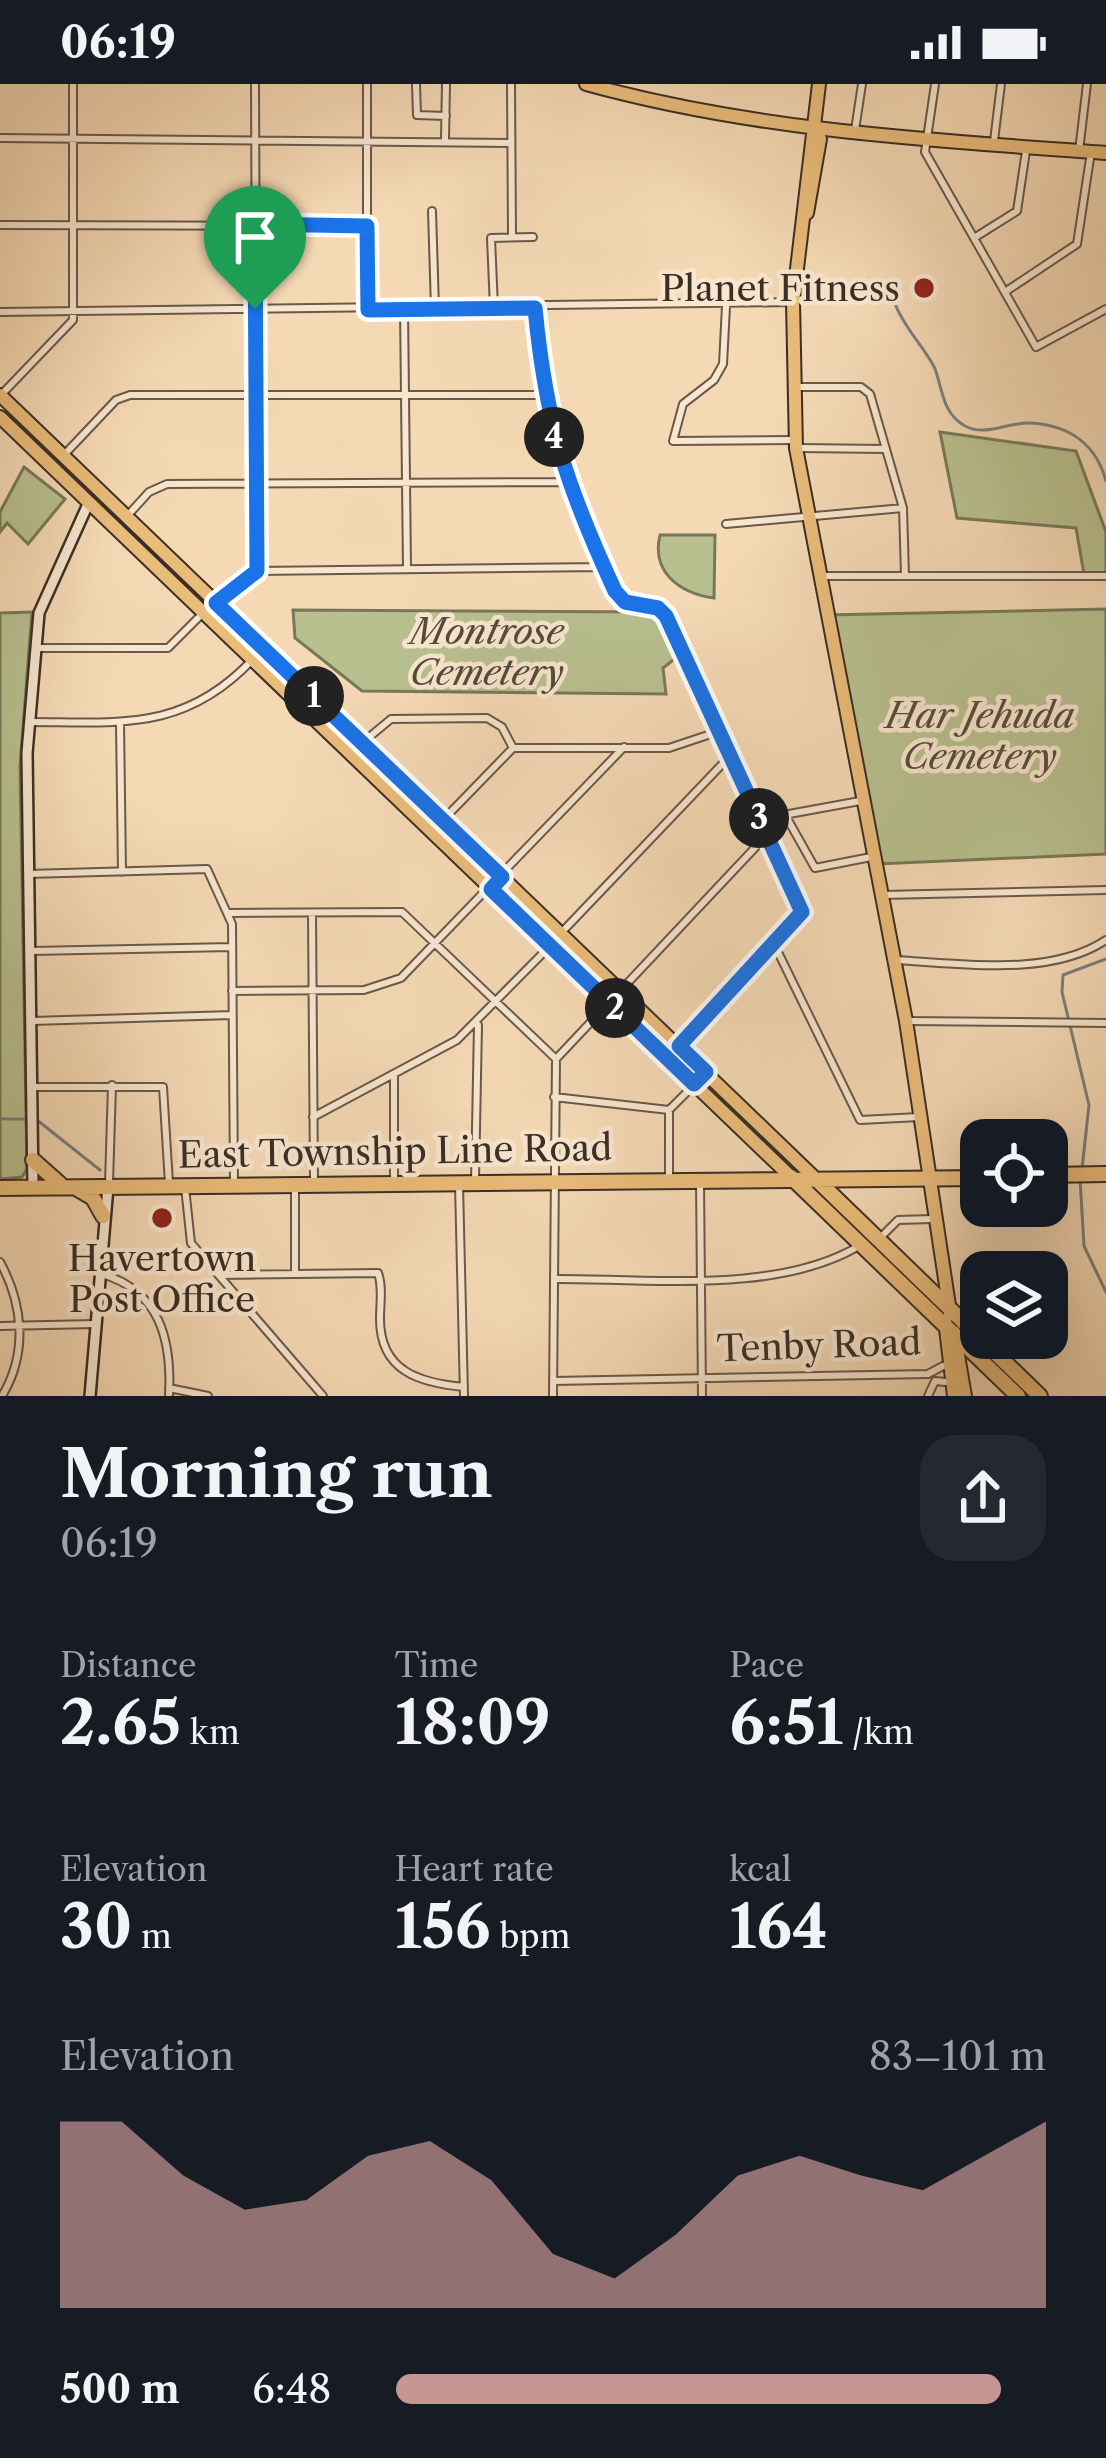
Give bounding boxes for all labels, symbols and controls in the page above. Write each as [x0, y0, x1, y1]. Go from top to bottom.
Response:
text: 06:19 [60, 14, 176, 70]
pin [204, 186, 306, 309]
icon: arrive [222, 204, 288, 270]
place label: Planet Fitness [660, 266, 900, 310]
marker: Planet Fitness [911, 275, 937, 301]
pin: 4 [524, 407, 584, 467]
text: 4 [544, 416, 564, 457]
park label: Montrose Cemetery [406, 609, 566, 694]
pin: 1 [284, 666, 344, 726]
text: 1 [307, 675, 321, 716]
park label: Har Jehuda Cemetery [882, 693, 1075, 778]
pin: 3 [729, 788, 789, 848]
text: 3 [750, 797, 768, 838]
pin: 2 [585, 978, 645, 1038]
text: 2 [605, 987, 625, 1028]
map controls [960, 1119, 1068, 1359]
button: locate [960, 1119, 1068, 1227]
street label: East Township Line Road [177, 1125, 613, 1177]
marker: Havertown Post Office [149, 1205, 175, 1231]
place label: Havertown Post Office [68, 1236, 256, 1321]
button: layers [960, 1251, 1068, 1359]
street label: Tenby Road [716, 1319, 922, 1371]
text: Morning run [60, 1433, 493, 1514]
button: share [920, 1435, 1046, 1561]
text: 06:19 [60, 1519, 158, 1567]
text: Distance [60, 1645, 197, 1686]
text: Time [395, 1645, 478, 1686]
text: Pace [729, 1645, 804, 1686]
text: 2.65 [60, 1686, 181, 1760]
text: 18:09 [395, 1686, 550, 1760]
text: 6:51 [729, 1686, 843, 1760]
text: km [181, 1712, 240, 1753]
text: /km [843, 1712, 914, 1753]
text: Elevation [60, 1849, 207, 1890]
text: Heart rate [395, 1849, 554, 1890]
text: kcal [729, 1849, 792, 1890]
text: 30 [60, 1890, 132, 1964]
text: 156 [395, 1890, 491, 1964]
text: 164 [729, 1890, 828, 1964]
text: m [132, 1916, 172, 1957]
text: bpm [491, 1916, 570, 1957]
text: Elevation [60, 2032, 234, 2080]
text: 83–101 m [869, 2032, 1046, 2080]
text: 500 m [60, 2365, 180, 2413]
text: 6:48 [252, 2365, 331, 2413]

